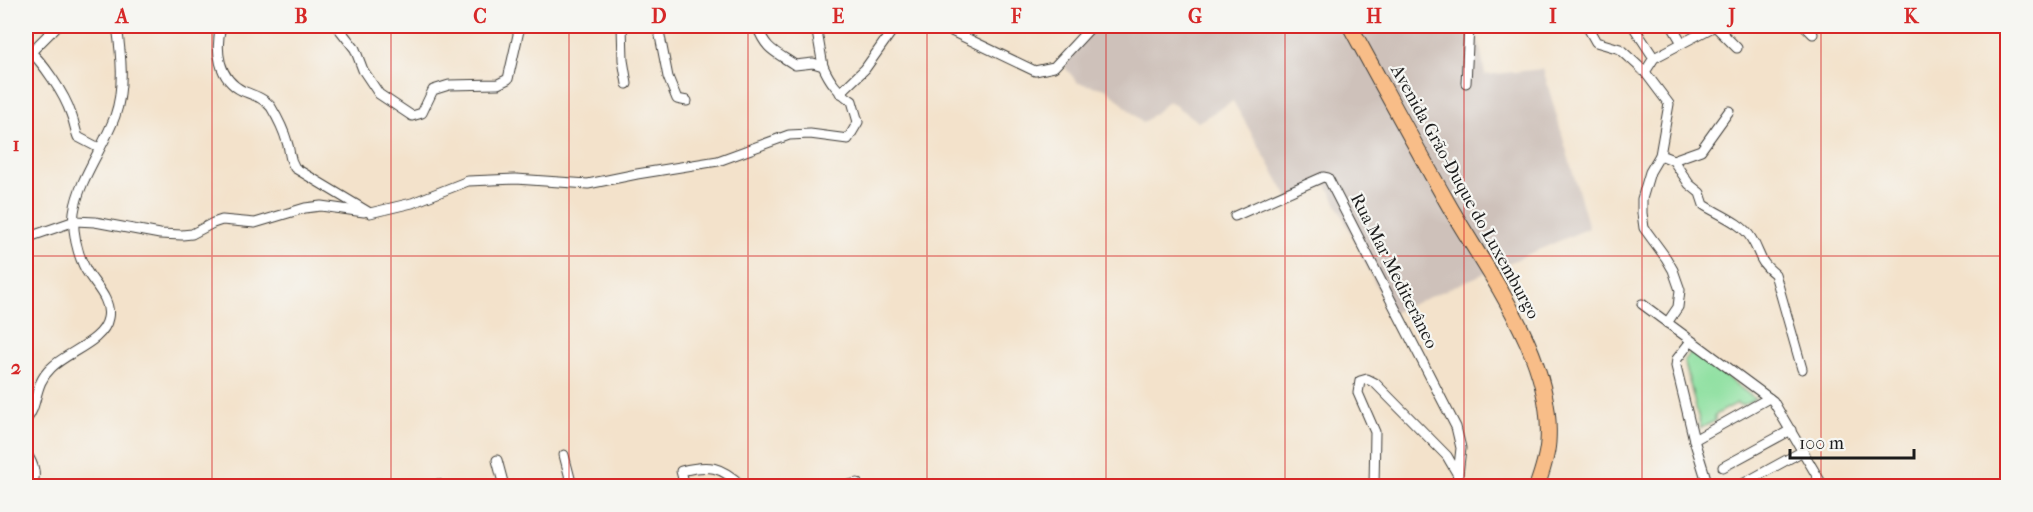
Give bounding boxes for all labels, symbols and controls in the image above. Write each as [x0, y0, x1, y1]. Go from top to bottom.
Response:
text: A [114, 5, 130, 28]
text: B [294, 5, 308, 28]
text: C [473, 5, 487, 28]
text: D [651, 5, 667, 28]
text: E [832, 5, 844, 28]
text: F [1010, 5, 1022, 28]
text: G [1188, 5, 1202, 28]
text: H [1366, 5, 1382, 28]
text: I [1549, 5, 1557, 28]
text: J [1726, 5, 1736, 28]
text: K [1904, 5, 1920, 28]
street label: Avenida Grão-Duque do Luxemburgo [1386, 60, 1544, 323]
text: 1 [12, 133, 20, 156]
street label: Rua Mar Mediterâneo [1346, 190, 1442, 352]
text: 2 [11, 356, 21, 379]
scale bar [1790, 422, 1914, 460]
text: 100 m [1799, 433, 1844, 454]

